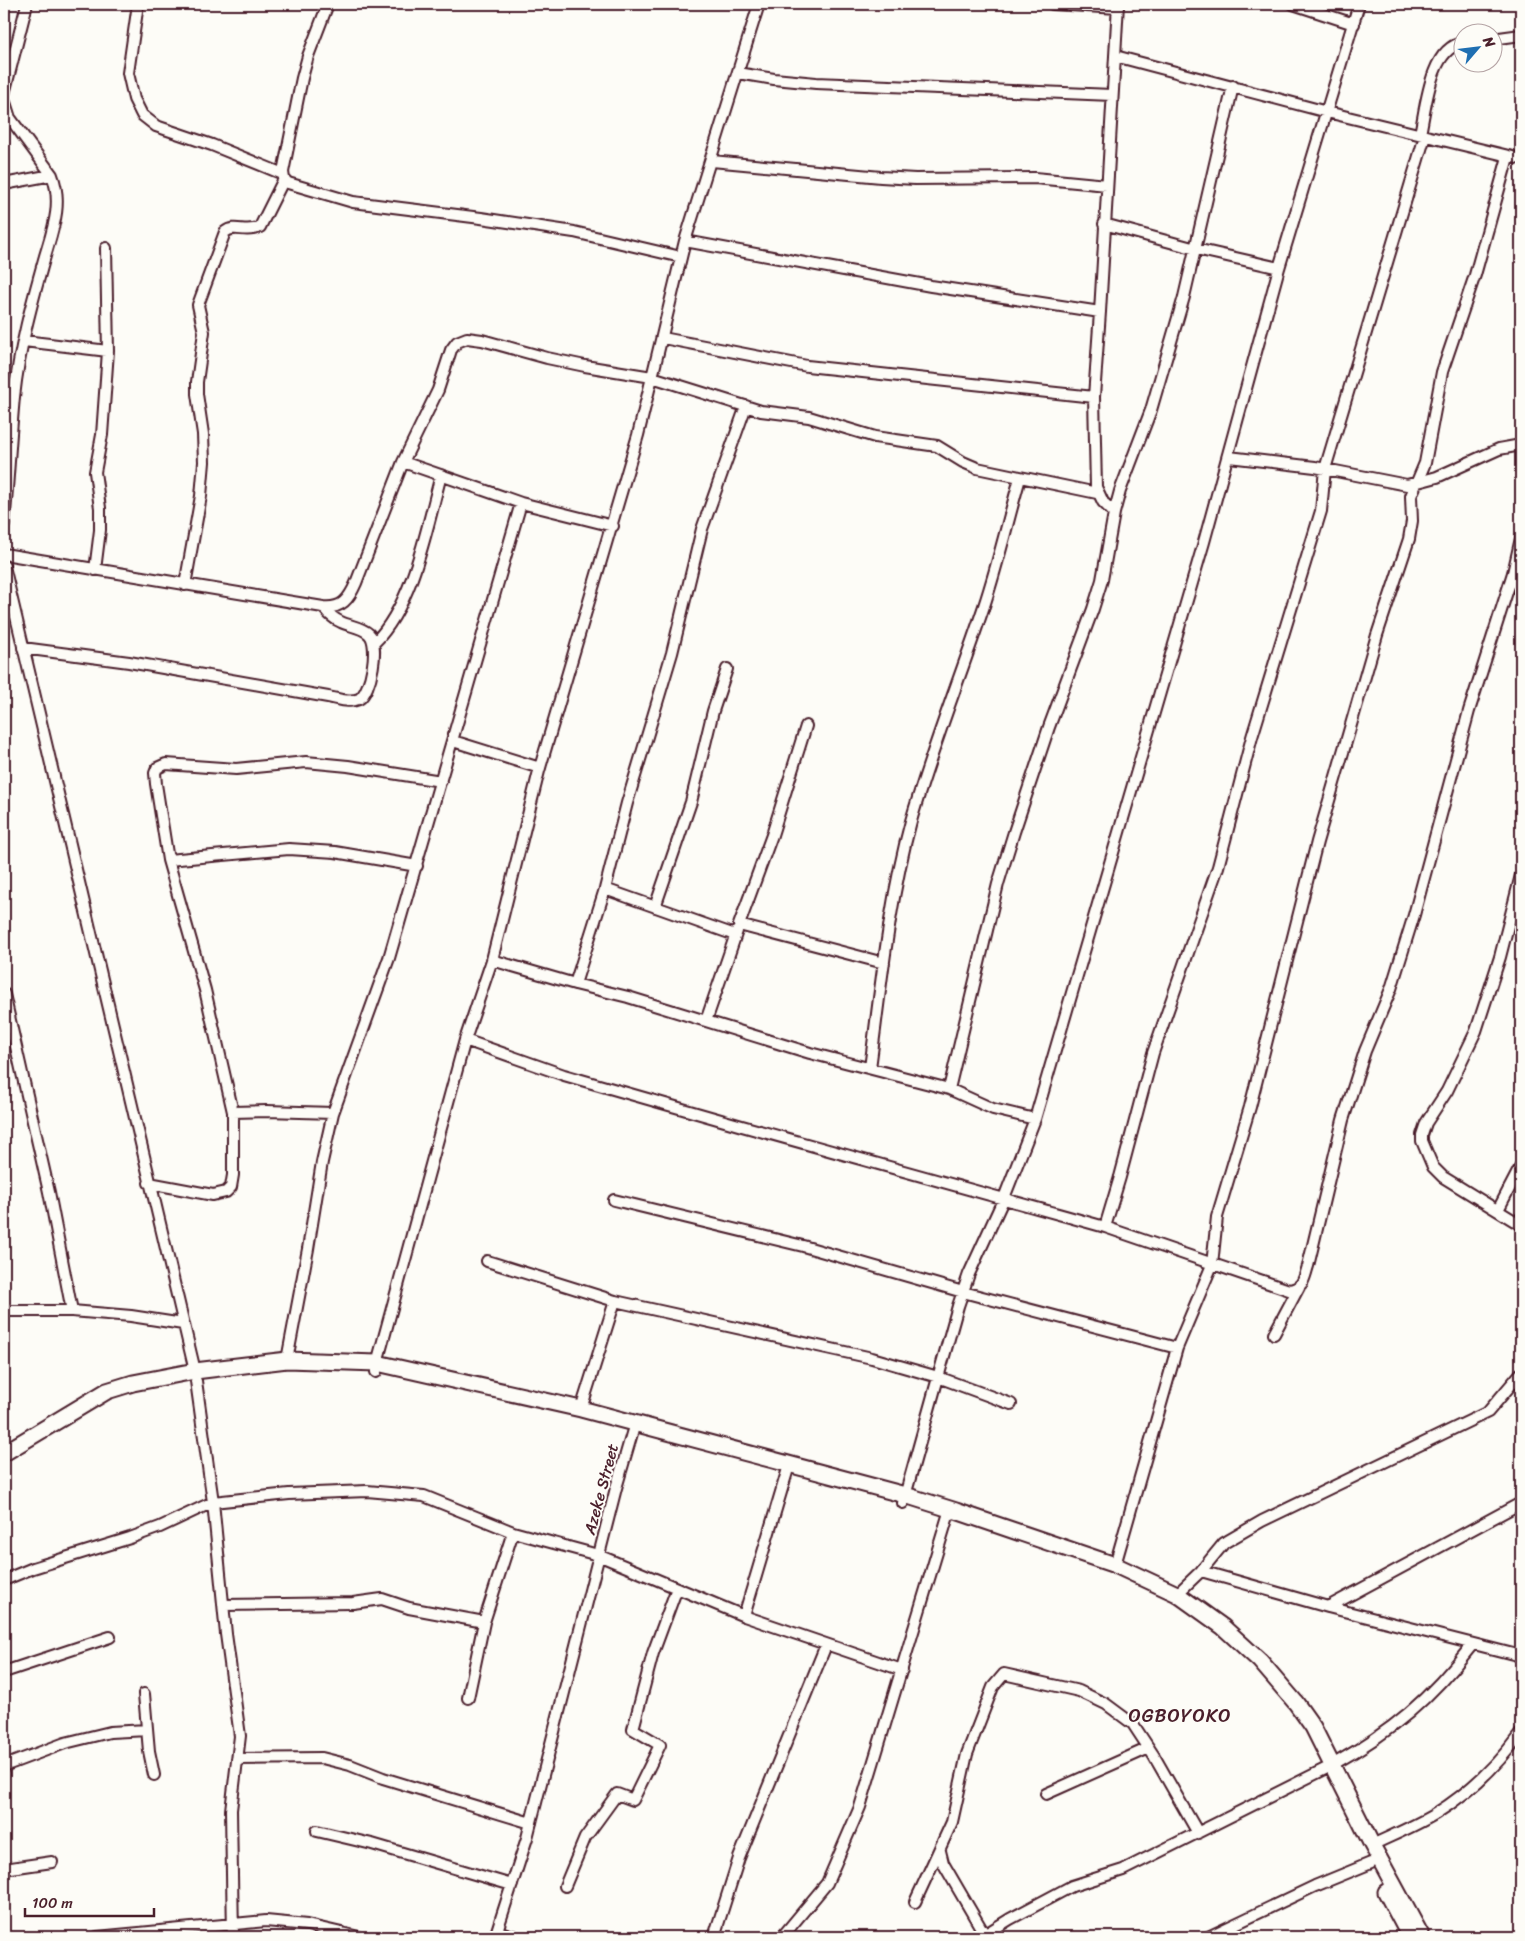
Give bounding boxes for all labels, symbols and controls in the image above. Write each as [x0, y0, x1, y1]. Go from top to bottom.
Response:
north arrow [1452, 22, 1502, 72]
text: N [1475, 31, 1502, 53]
street label: Azeke Street [575, 1440, 627, 1539]
district label: OGBOYOKO [1128, 1699, 1232, 1732]
scale bar [25, 1886, 154, 1918]
text: 100 m [32, 1890, 73, 1916]

